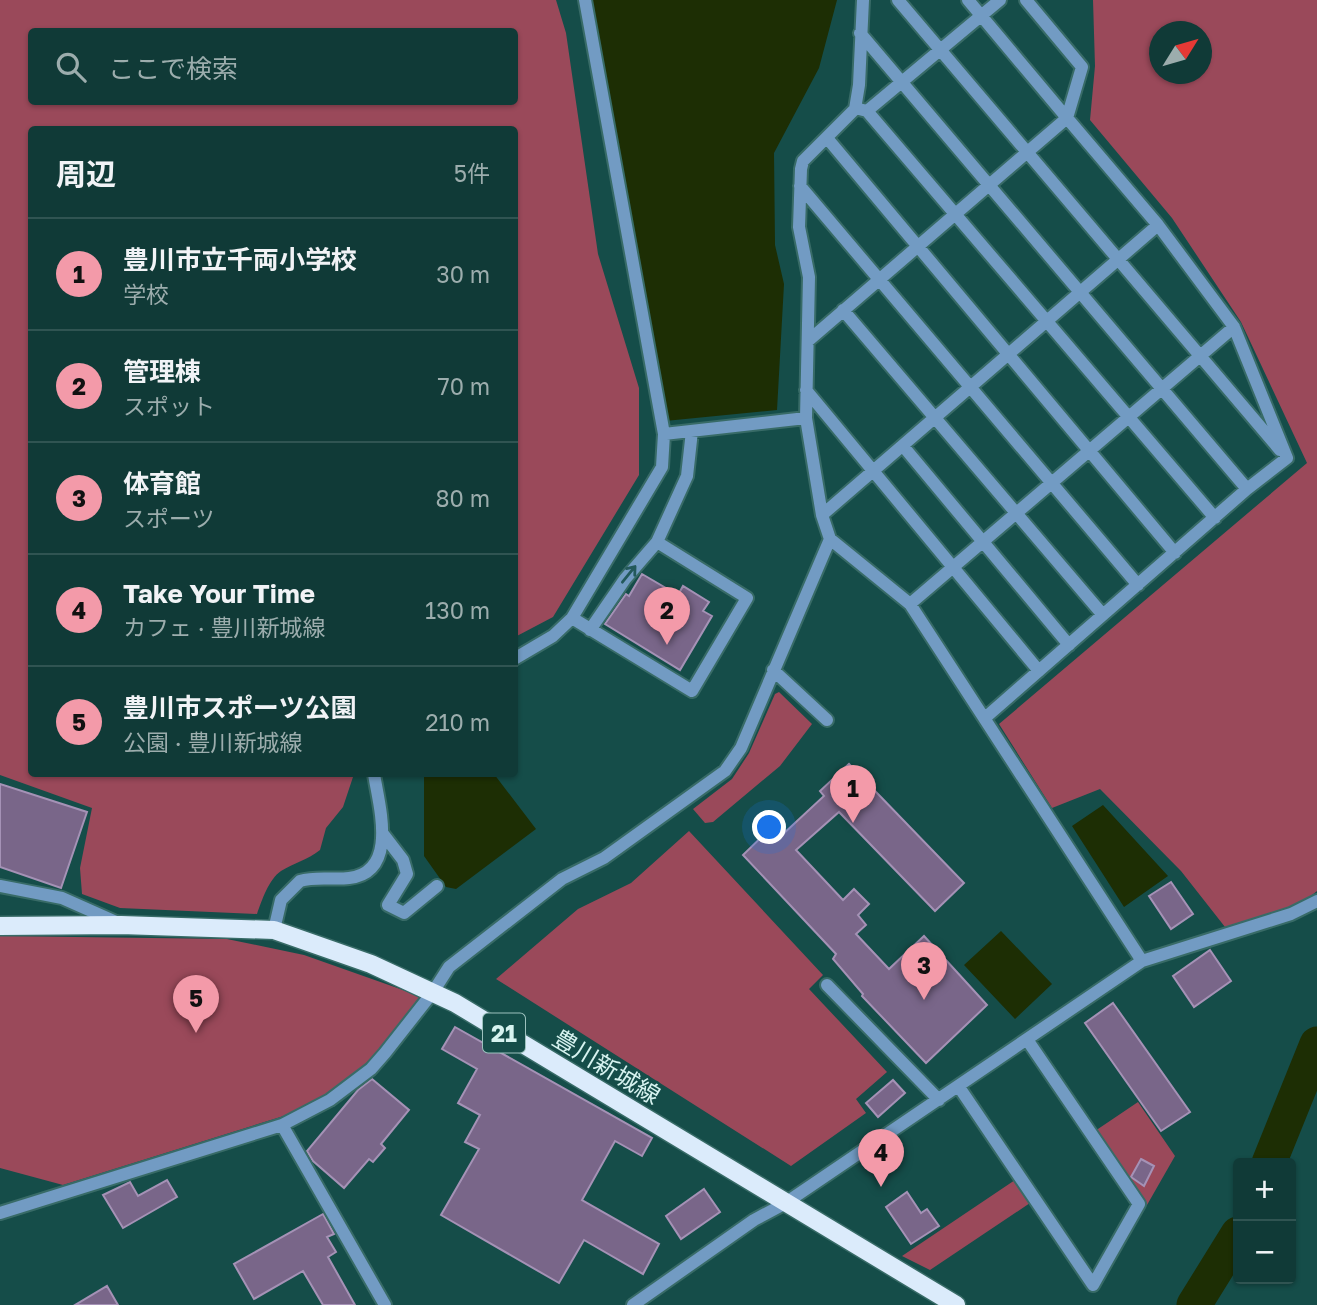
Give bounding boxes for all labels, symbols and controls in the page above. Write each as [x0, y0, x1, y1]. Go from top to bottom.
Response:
north arrow [1149, 21, 1212, 84]
search box [28, 28, 518, 105]
icon: search [52, 48, 90, 86]
text: ここで検索 [108, 53, 238, 84]
text: 周辺 [56, 156, 116, 192]
text: 5件 [454, 159, 490, 187]
text: 豊川市立千両小学校 [123, 244, 357, 275]
text: 1 [73, 260, 85, 288]
text: 30 m [436, 260, 490, 288]
text: 学校 [123, 280, 169, 308]
text: 管理棟 [123, 356, 201, 387]
text: 2 [72, 372, 86, 400]
text: 70 m [437, 372, 490, 400]
text: スポット [123, 392, 215, 420]
text: 体育館 [123, 468, 201, 499]
text: 3 [72, 484, 86, 512]
text: 80 m [436, 484, 490, 512]
text: スポーツ [123, 504, 215, 532]
one-way arrow [621, 565, 637, 583]
text: Take Your Time [123, 578, 315, 609]
pin: 2 [644, 587, 690, 645]
text: 4 [72, 596, 86, 624]
text: 130 m [425, 596, 490, 624]
text: カフェ · 豊川新城線 [123, 613, 325, 641]
text: 豊川市スポーツ公園 [123, 692, 356, 723]
text: 5 [72, 708, 86, 736]
text: 210 m [425, 708, 490, 736]
text: 公園 · 豊川新城線 [123, 728, 302, 756]
pin: 1 [830, 765, 876, 823]
your location [752, 810, 786, 844]
pin: 3 [901, 942, 947, 1000]
pin: 5 [173, 975, 219, 1033]
road number: 21 [483, 1014, 525, 1052]
street label: 豊川新城線 [548, 1023, 666, 1109]
pin: 4 [858, 1129, 904, 1187]
map controls [1233, 1158, 1296, 1284]
button: + [1233, 1158, 1296, 1221]
button: − [1233, 1221, 1296, 1284]

